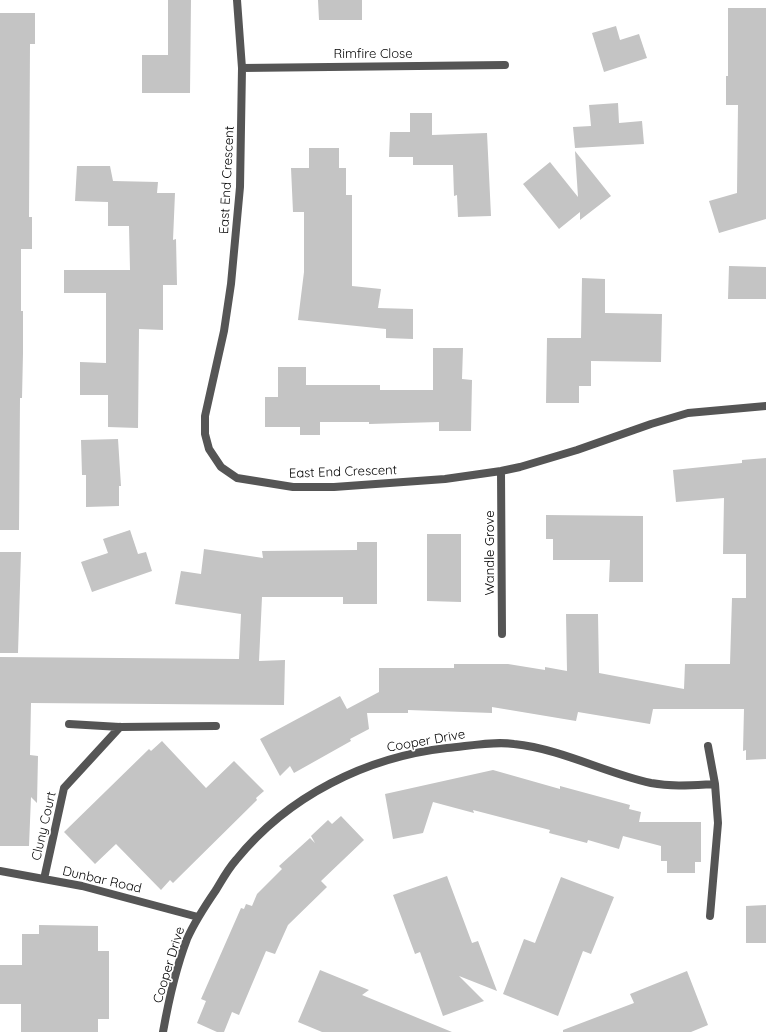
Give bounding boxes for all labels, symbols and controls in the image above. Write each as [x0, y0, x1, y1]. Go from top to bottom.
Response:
street label: Rimfire Close [333, 46, 413, 62]
street label: East End Crescent [216, 126, 238, 234]
street label: East End Crescent [289, 462, 397, 482]
street label: Wandle Grove [482, 510, 498, 596]
street label: Cooper Drive [386, 726, 466, 756]
street label: Cluny Court [28, 790, 60, 862]
street label: Dunbar Road [61, 863, 143, 897]
street label: Cooper Drive [150, 925, 188, 1005]

